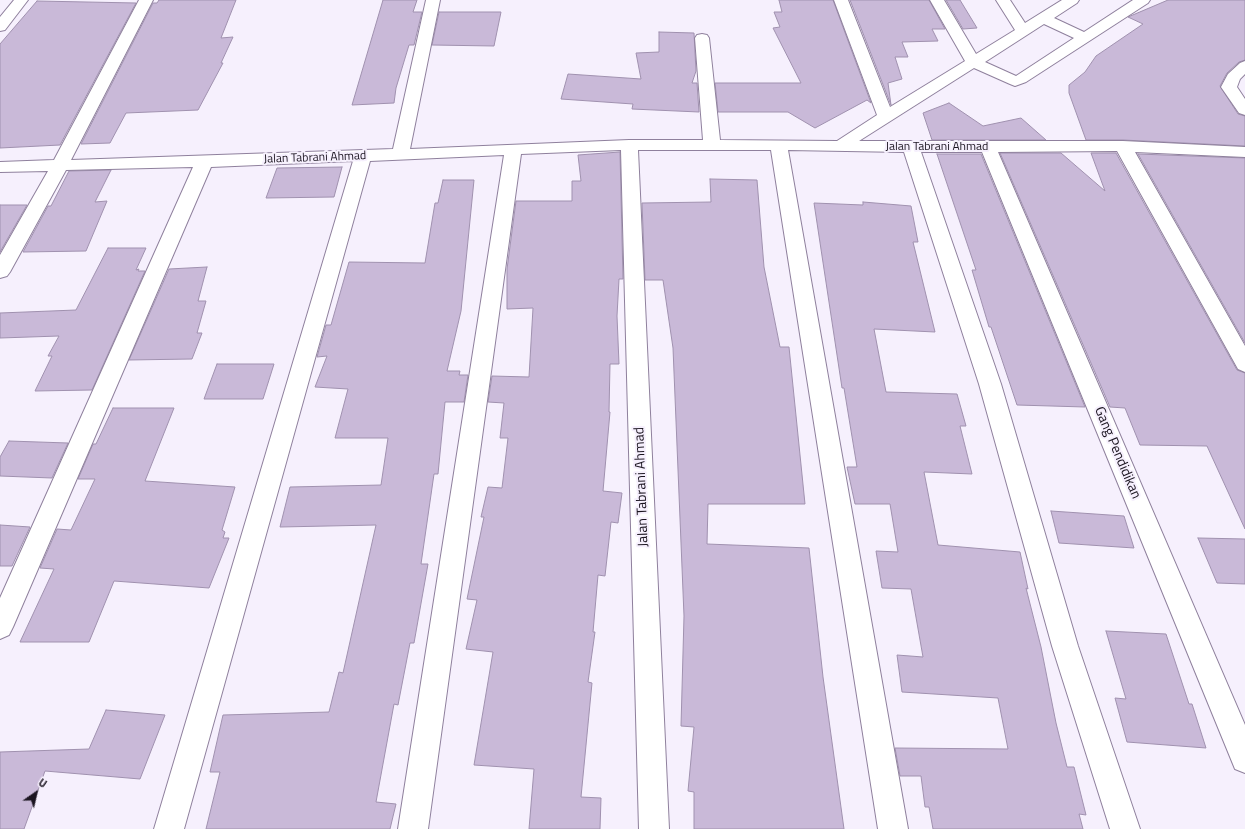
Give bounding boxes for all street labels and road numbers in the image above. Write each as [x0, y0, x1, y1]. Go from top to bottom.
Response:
street label: Jalan Tabrani Ahmad [886, 140, 988, 154]
street label: Jalan Tabrani Ahmad [263, 149, 367, 167]
street label: Gang Pendidikan [1090, 404, 1144, 502]
street label: Jalan Tabrani Ahmad [632, 427, 652, 547]

